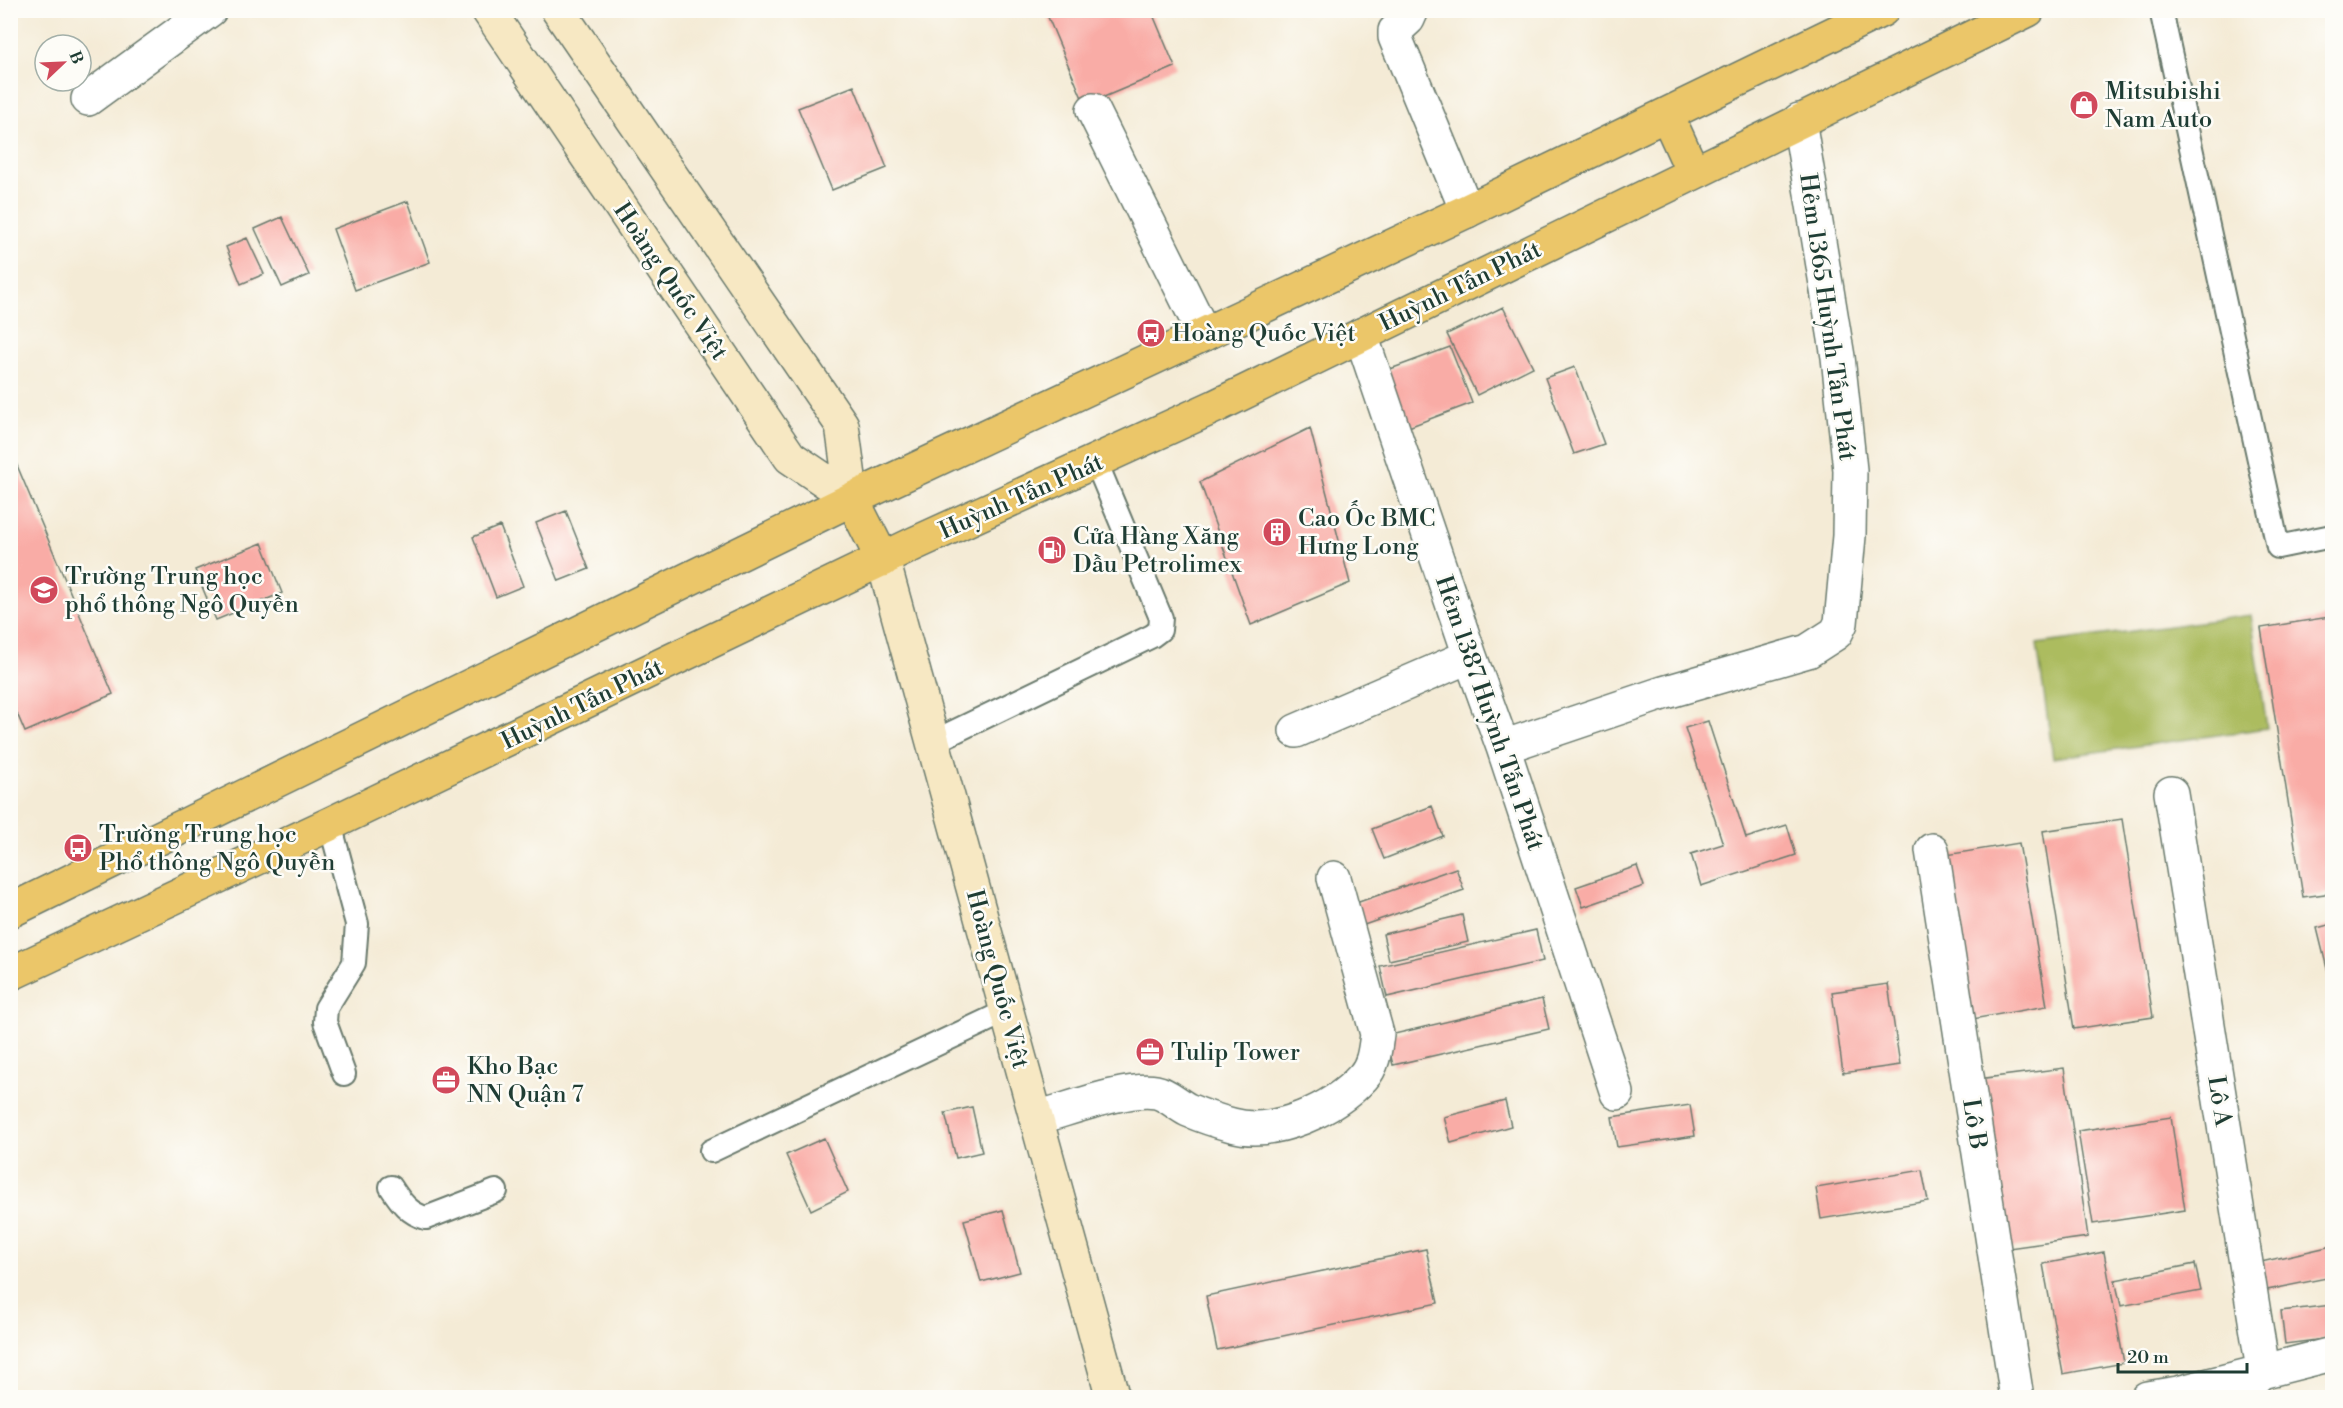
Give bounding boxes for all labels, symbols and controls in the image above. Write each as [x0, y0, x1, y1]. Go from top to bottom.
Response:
north arrow [33, 33, 93, 93]
text: B [64, 48, 87, 67]
place label: Mitsubishi Nam Auto [2105, 77, 2221, 135]
shop icon: Mitsubishi Nam Auto [2068, 89, 2100, 121]
street label: Hẻm 1365 Huỳnh Tấn Phát [1792, 171, 1862, 463]
street label: Hoàng Quốc Việt [606, 197, 734, 367]
street label: Huỳnh Tấn Phát [1375, 235, 1547, 339]
bus stop icon: Hoàng Quốc Việt [1135, 317, 1167, 349]
place label: Hoàng Quốc Việt [1172, 319, 1356, 349]
street label: Huỳnh Tấn Phát [935, 447, 1109, 546]
place label: Cao Ốc BMC Hưng Long [1298, 500, 1435, 562]
building icon: Cao Ốc BMC Hưng Long [1261, 516, 1293, 548]
place label: Cửa Hàng Xăng Dầu Petrolimex [1073, 522, 1243, 580]
fuel station icon: Cửa Hàng Xăng Dầu Petrolimex [1036, 534, 1068, 566]
place label: Trường Trung học phổ thông Ngô Quyền [65, 562, 299, 620]
street label: Hẻm 1387 Huỳnh Tấn Phát [1428, 572, 1550, 855]
school or university icon: Trường Trung học phổ thông Ngô Quyền [28, 574, 60, 606]
street label: Huỳnh Tấn Phát [497, 653, 669, 757]
place label: Trường Trung học Phổ thông Ngô Quyền [99, 820, 335, 878]
bus stop icon: Trường Trung học Phổ thông Ngô Quyền [62, 832, 94, 864]
street label: Hoàng Quốc Việt [959, 887, 1035, 1072]
office icon: Tulip Tower [1134, 1036, 1166, 1068]
place label: Tulip Tower [1171, 1038, 1300, 1068]
place label: Kho Bạc NN Quận 7 [467, 1052, 584, 1110]
office icon: Kho Bạc NN Quận 7 [430, 1064, 462, 1096]
street label: Lô A [2200, 1074, 2238, 1129]
street label: Lô B [1955, 1097, 1993, 1152]
scale bar [2118, 1336, 2247, 1374]
text: 20 m [2127, 1346, 2169, 1369]

